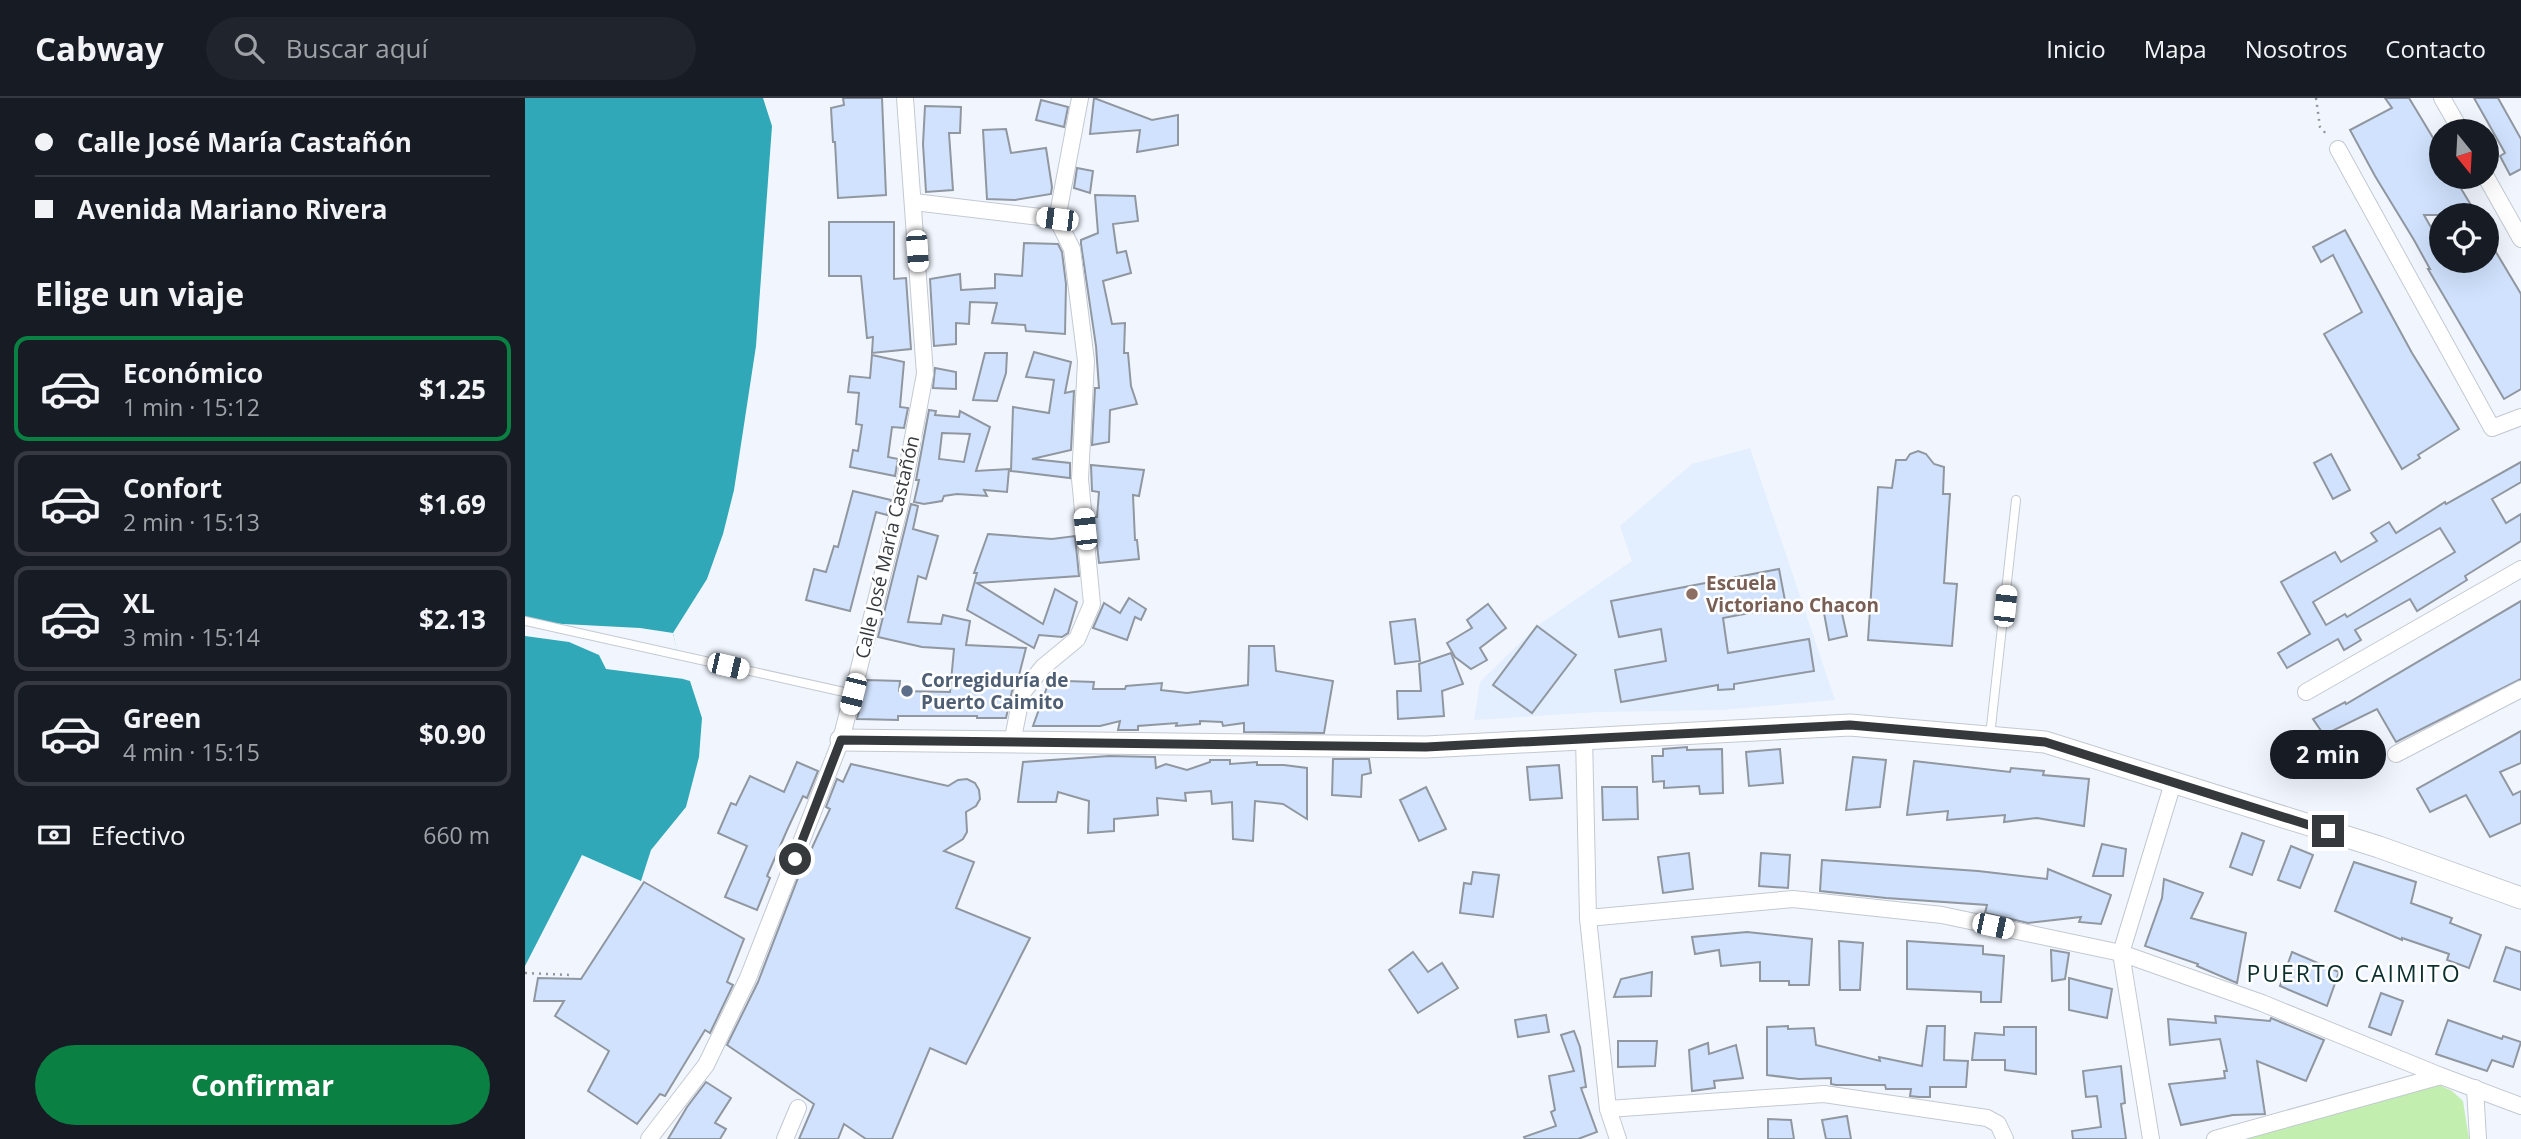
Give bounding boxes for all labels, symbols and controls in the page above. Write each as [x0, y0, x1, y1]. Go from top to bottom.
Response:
search box [206, 17, 696, 80]
text: Cabway [35, 26, 164, 71]
icon: search [230, 29, 268, 67]
text: Buscar aquí [286, 30, 428, 66]
text: Inicio [2046, 32, 2106, 65]
text: Mapa [2144, 32, 2207, 65]
text: Nosotros [2245, 32, 2347, 65]
text: Contacto [2385, 32, 2486, 65]
north arrow [2429, 119, 2499, 189]
map controls [2429, 119, 2499, 273]
text: Calle José María Castañón [77, 124, 412, 160]
text: Avenida Mariano Rivera [77, 191, 387, 227]
button: locate [2429, 203, 2499, 273]
car [1035, 206, 1080, 232]
car [906, 229, 929, 273]
text: Elige un viaje [35, 272, 244, 315]
text: Económico [123, 355, 263, 391]
icon: car [39, 357, 102, 420]
text: $1.25 [419, 371, 486, 407]
text: 1 min · 15:12 [123, 391, 260, 423]
street label: Calle José María Castañón [849, 433, 925, 661]
text: Confort [123, 470, 222, 506]
icon: car [39, 472, 102, 535]
text: $1.69 [419, 486, 486, 522]
text: 2 min · 15:13 [123, 506, 260, 538]
car [1073, 507, 1098, 551]
place label: Escuela Victoriano Chacon [1706, 570, 1879, 618]
car [1993, 584, 2018, 628]
text: XL [123, 585, 155, 621]
marker: Escuela Victoriano Chacon [1684, 586, 1700, 602]
icon: car [39, 587, 102, 650]
text: $2.13 [419, 601, 486, 637]
text: 3 min · 15:14 [123, 621, 260, 653]
car [706, 651, 751, 681]
place label: Corregiduría de Puerto Caimito [921, 667, 1068, 715]
car [838, 671, 869, 717]
marker: Corregiduría de Puerto Caimito [899, 683, 915, 699]
text: Green [123, 700, 201, 736]
icon: car [39, 702, 102, 765]
text: $0.90 [419, 716, 486, 752]
callout: 2 min [2270, 730, 2386, 778]
text: 4 min · 15:15 [123, 736, 260, 768]
text: 2 min [2296, 738, 2360, 770]
route end [2312, 815, 2344, 847]
icon: cash [35, 816, 73, 854]
text: Efectivo [91, 817, 186, 853]
text: 660 m [423, 819, 490, 851]
route start [779, 843, 811, 875]
car [1971, 911, 2016, 941]
district label: PUERTO CAIMITO [2246, 957, 2462, 989]
button: Confirmar [35, 1045, 490, 1125]

